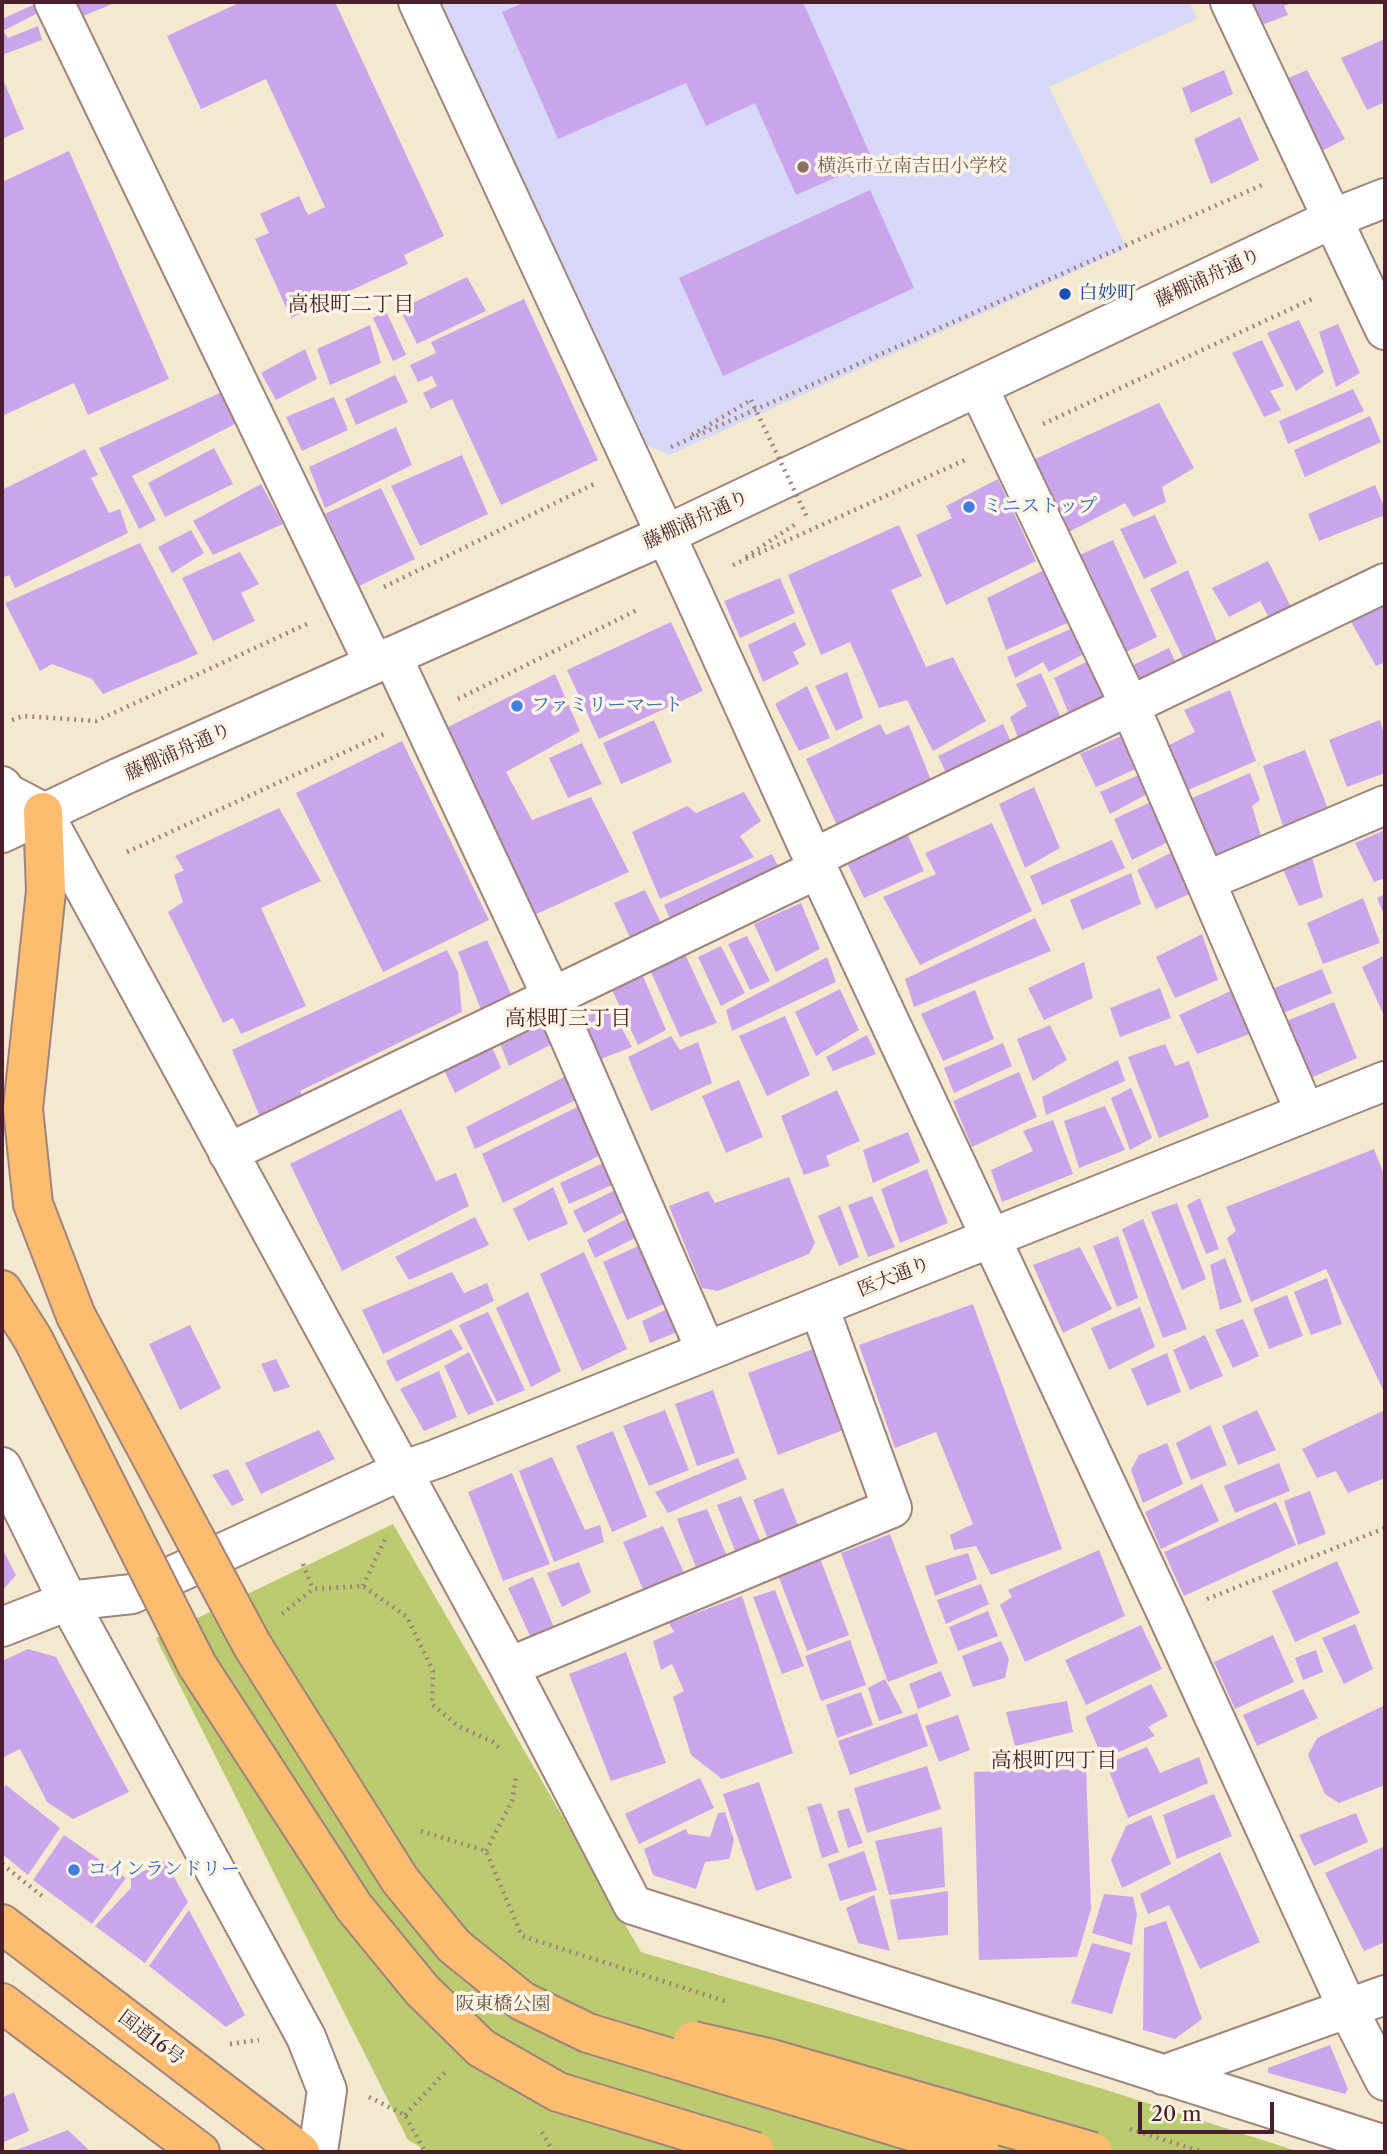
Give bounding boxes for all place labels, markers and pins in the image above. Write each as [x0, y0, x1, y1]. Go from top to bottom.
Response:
place label: 横浜市立南吉田小学校 [817, 156, 1007, 178]
marker: 横浜市立南吉田小学校 [795, 159, 811, 175]
place label: 白妙町 [1079, 283, 1136, 305]
marker: 白妙町 [1057, 286, 1073, 302]
place label: ミニストップ [983, 496, 1097, 518]
marker: ミニストップ [961, 499, 977, 515]
place label: ファミリーマート [531, 695, 683, 717]
marker: ファミリーマート [509, 698, 525, 714]
place label: コインランドリー [88, 1859, 240, 1881]
marker: コインランドリー [66, 1862, 82, 1878]

